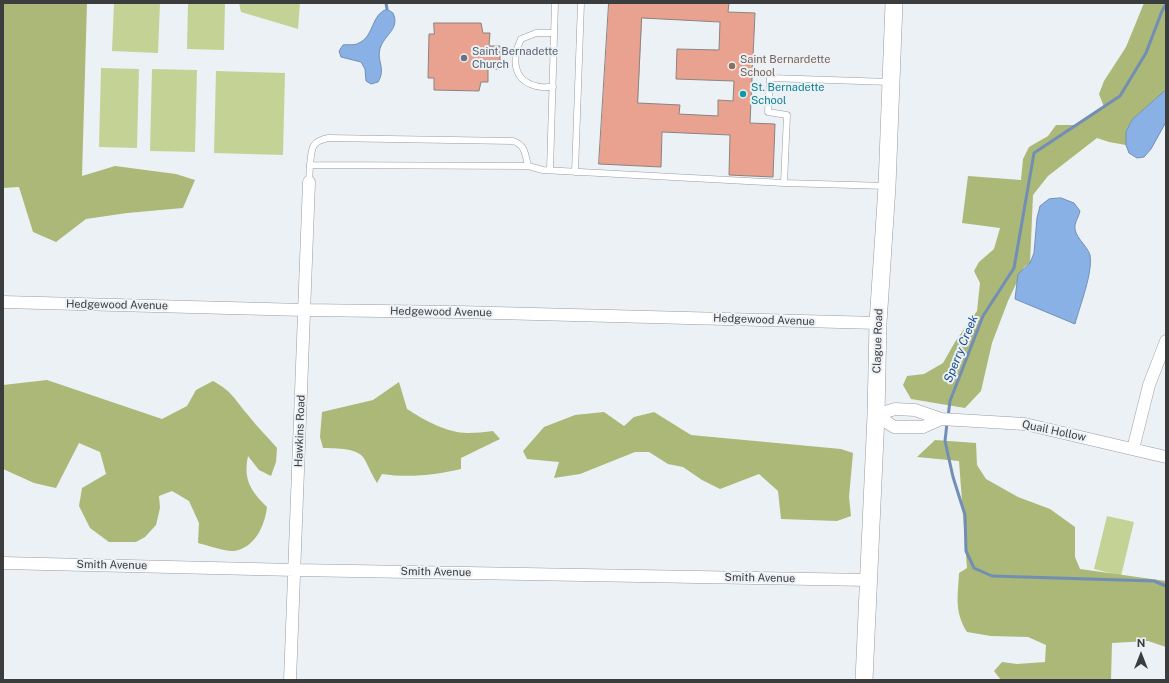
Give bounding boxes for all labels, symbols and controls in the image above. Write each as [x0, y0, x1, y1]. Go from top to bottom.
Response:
place label: Saint Bernadette Church [472, 45, 558, 71]
marker: Saint Bernadette Church [459, 53, 469, 63]
place label: Saint Bernardette School [740, 53, 830, 79]
marker: Saint Bernardette School [727, 61, 737, 71]
place label: St. Bernadette School [751, 81, 825, 107]
marker: St. Bernadette School [738, 89, 748, 99]
street label: Hedgewood Avenue [66, 298, 168, 312]
street label: Hedgewood Avenue [390, 305, 492, 319]
street label: Clague Road [870, 308, 886, 374]
street label: Hedgewood Avenue [713, 312, 815, 328]
water label: Sperry Creek [941, 313, 981, 385]
street label: Hawkins Road [292, 395, 308, 467]
street label: Quail Hollow [1021, 418, 1087, 444]
street label: Smith Avenue [77, 558, 147, 572]
street label: Smith Avenue [401, 565, 471, 579]
street label: Smith Avenue [725, 571, 795, 585]
north arrow [1121, 635, 1161, 675]
text: N [1137, 637, 1145, 649]

